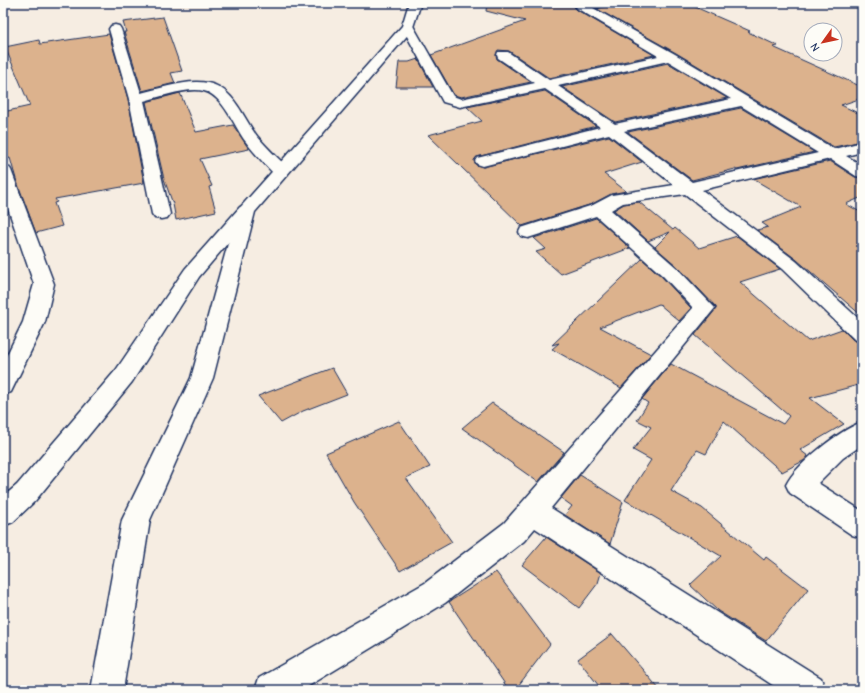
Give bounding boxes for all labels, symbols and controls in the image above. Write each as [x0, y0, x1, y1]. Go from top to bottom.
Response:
north arrow [803, 22, 843, 62]
text: N [808, 41, 822, 54]

